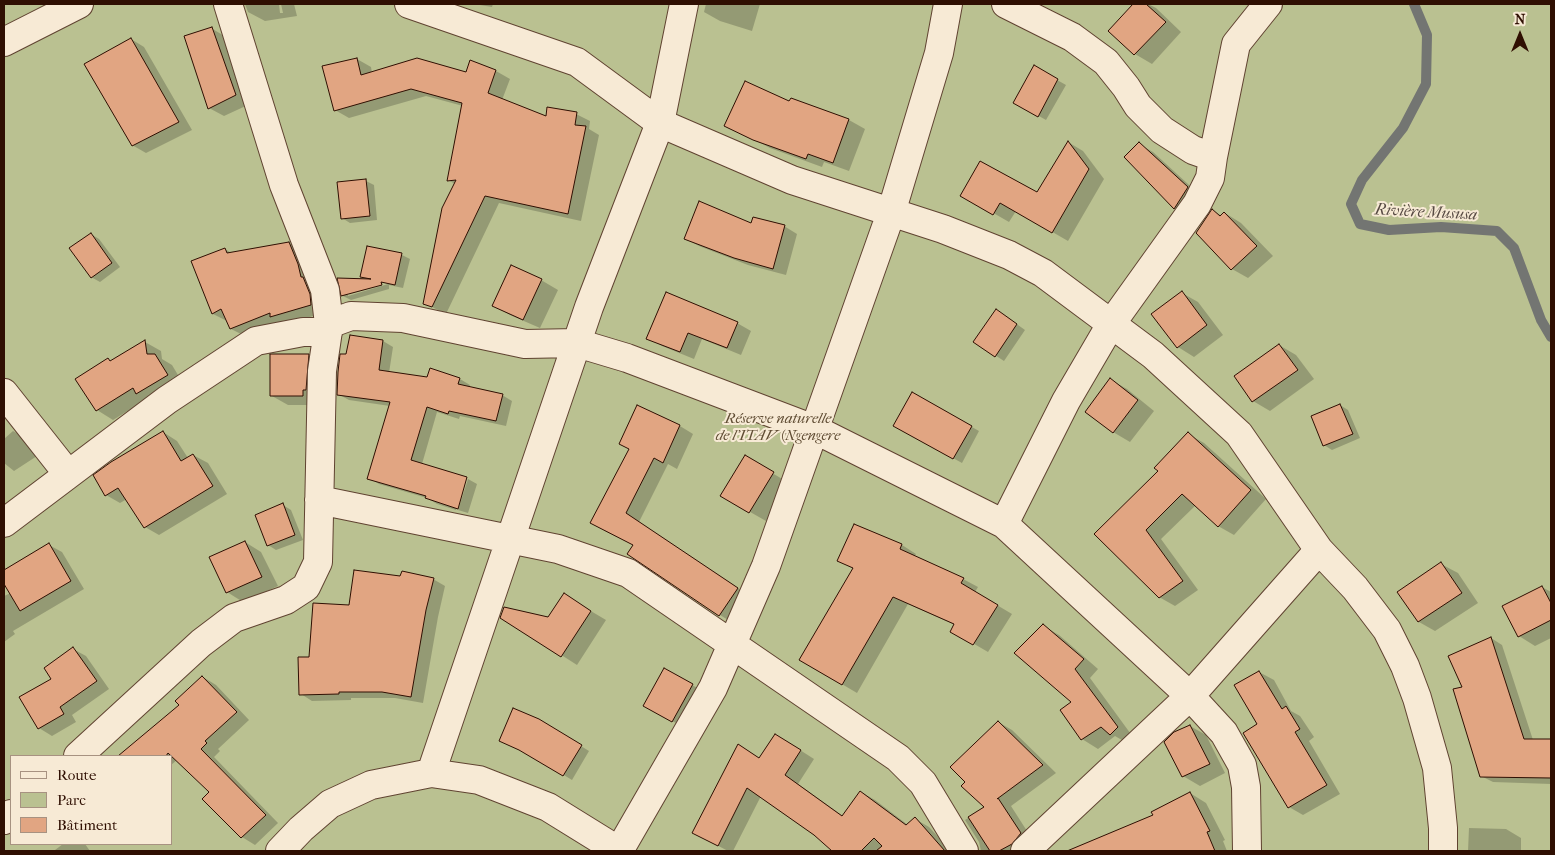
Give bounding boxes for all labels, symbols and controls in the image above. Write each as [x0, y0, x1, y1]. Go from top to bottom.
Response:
north arrow [1495, 10, 1545, 60]
text: N [1515, 11, 1525, 28]
water label: Rivière Mususa [1374, 201, 1478, 225]
park label: Réserve naturelle de l'ITAV (Ngengere [716, 410, 840, 445]
legend [10, 755, 172, 845]
text: Route [57, 766, 96, 784]
text: Parc [57, 791, 86, 809]
text: Bâtiment [57, 816, 117, 834]

